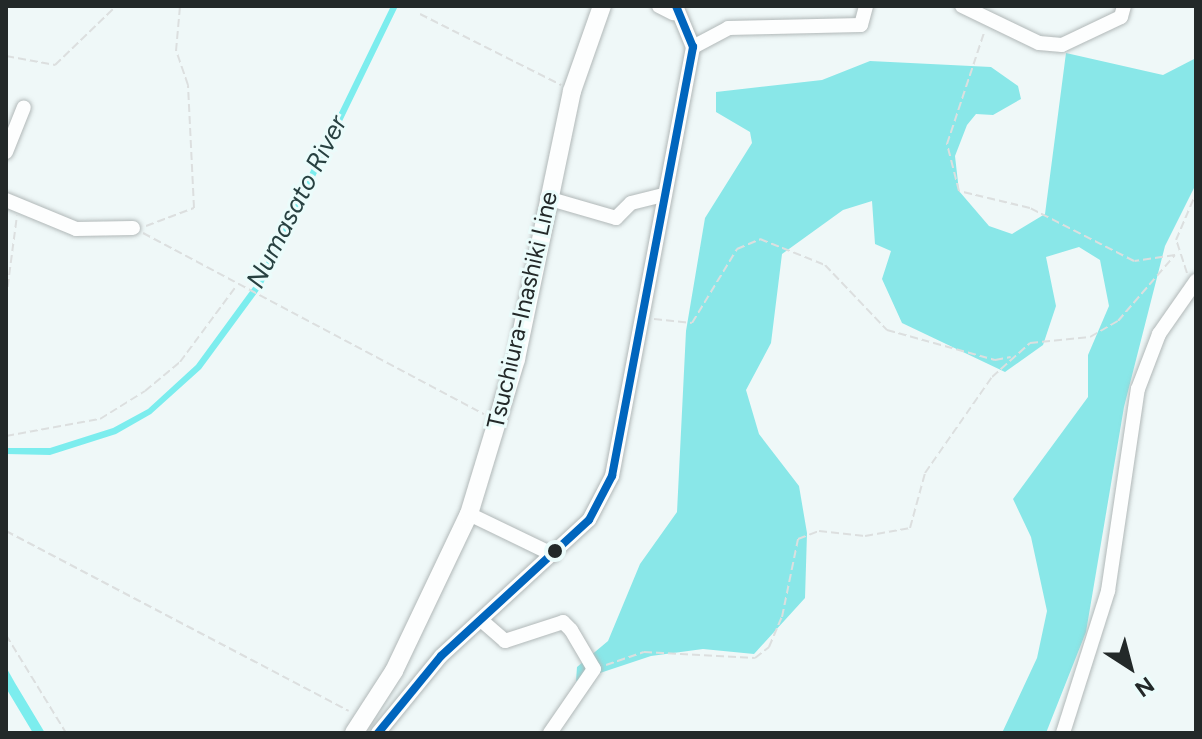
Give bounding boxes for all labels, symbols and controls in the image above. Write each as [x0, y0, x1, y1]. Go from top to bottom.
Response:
water label: Numasato River [240, 110, 354, 294]
street label: Tsuchiura-Inashiki Line [481, 189, 563, 431]
unlabelled marker [547, 543, 563, 559]
north arrow [1090, 627, 1170, 707]
text: N [1130, 671, 1159, 703]

